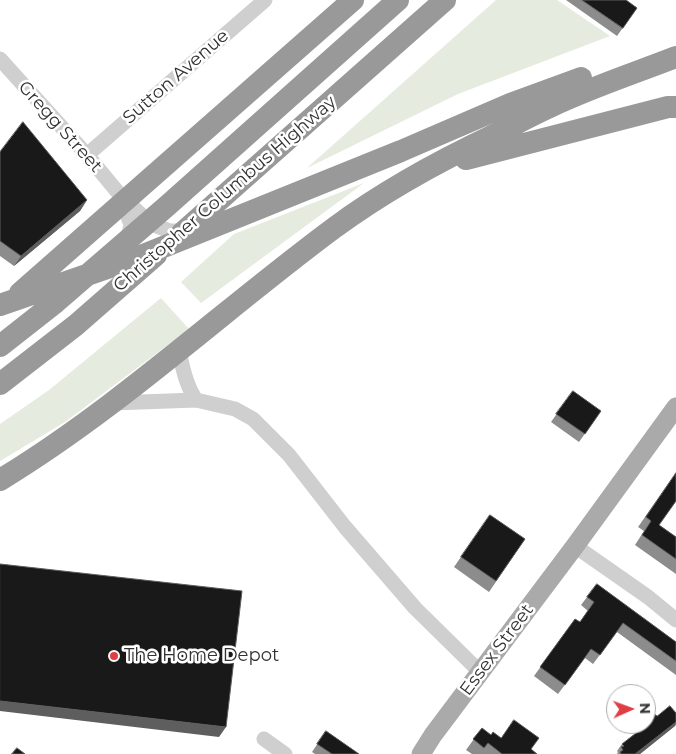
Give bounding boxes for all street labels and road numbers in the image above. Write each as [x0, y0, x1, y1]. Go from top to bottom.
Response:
street label: Sutton Avenue [119, 25, 233, 129]
street label: Gregg Street [13, 77, 107, 177]
street label: Christopher Columbus Highway [109, 91, 341, 297]
street label: Essex Street [456, 600, 538, 700]

